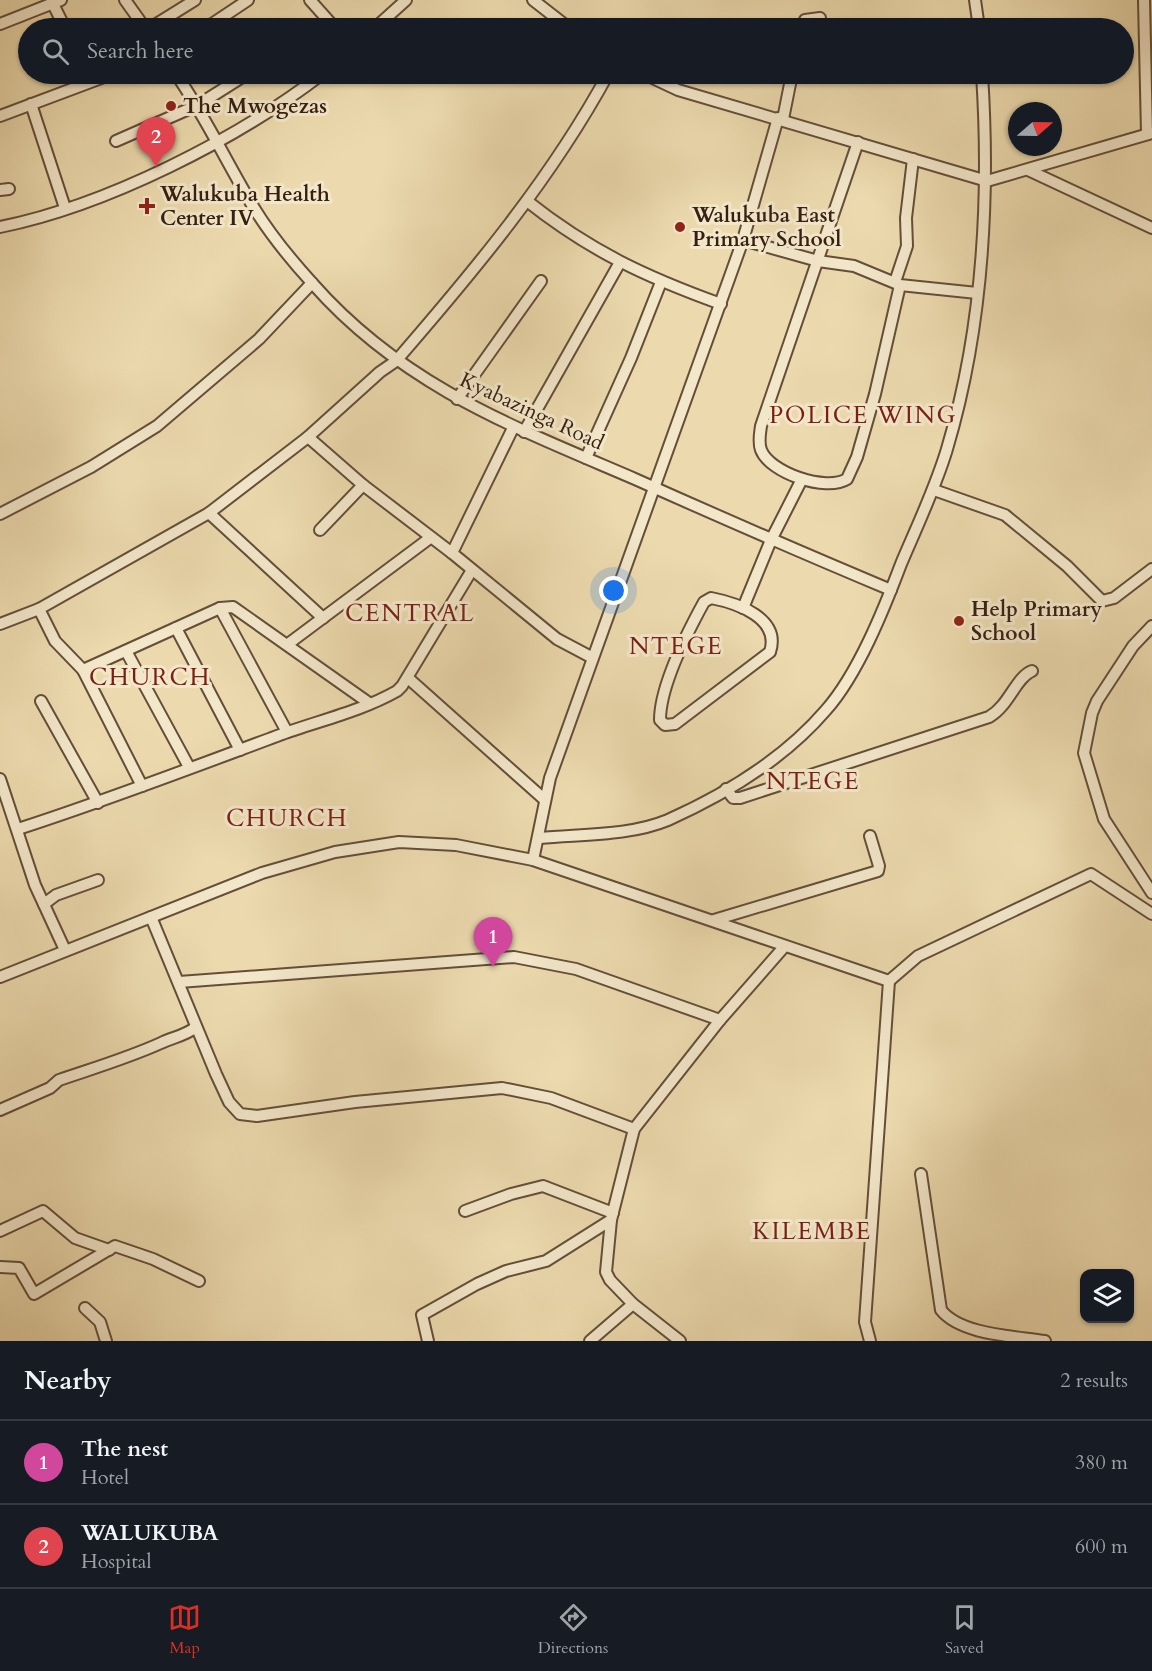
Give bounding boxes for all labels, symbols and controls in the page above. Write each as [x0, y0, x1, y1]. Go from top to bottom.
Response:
search box [18, 18, 1134, 84]
icon: search [39, 35, 72, 68]
text: Search here [87, 36, 194, 66]
place label: The Mwogezas [183, 92, 327, 121]
marker: The Mwogezas [164, 99, 178, 113]
north arrow [1008, 102, 1062, 156]
pin: 2 [136, 118, 176, 167]
place label: Walukuba Health Center IV [159, 180, 330, 233]
marker: Walukuba Health Center IV [138, 197, 156, 215]
place label: Walukuba East Primary School [691, 201, 841, 254]
marker: Walukuba East Primary School [673, 220, 687, 234]
street label: Kyabazinga Road [455, 365, 609, 458]
district label: POLICE WING [769, 399, 957, 432]
your location [599, 576, 628, 605]
place label: Help Primary School [971, 595, 1102, 648]
district label: CENTRAL [345, 597, 475, 630]
marker: Help Primary School [952, 614, 966, 628]
district label: NTEGE [629, 630, 723, 663]
district label: CHURCH [89, 661, 211, 694]
district label: NTEGE [766, 765, 860, 798]
district label: CHURCH [226, 802, 348, 835]
pin: 1 [474, 918, 512, 967]
district label: KILEMBE [752, 1215, 872, 1248]
map controls [1080, 1269, 1134, 1323]
button: layers [1080, 1269, 1134, 1323]
text: Nearby [24, 1363, 112, 1398]
text: 2 results [1060, 1367, 1128, 1394]
text: The nest [81, 1434, 168, 1464]
text: 1 [38, 1449, 49, 1476]
text: 380 m [1075, 1449, 1128, 1476]
text: Hotel [81, 1464, 129, 1491]
text: WALUKUBA [81, 1518, 219, 1548]
text: 2 [38, 1533, 49, 1560]
text: 600 m [1075, 1533, 1128, 1560]
text: Hospital [81, 1548, 152, 1575]
tab: Map [168, 1601, 201, 1659]
tab: Directions [538, 1601, 608, 1659]
tab: Saved [945, 1601, 984, 1659]

